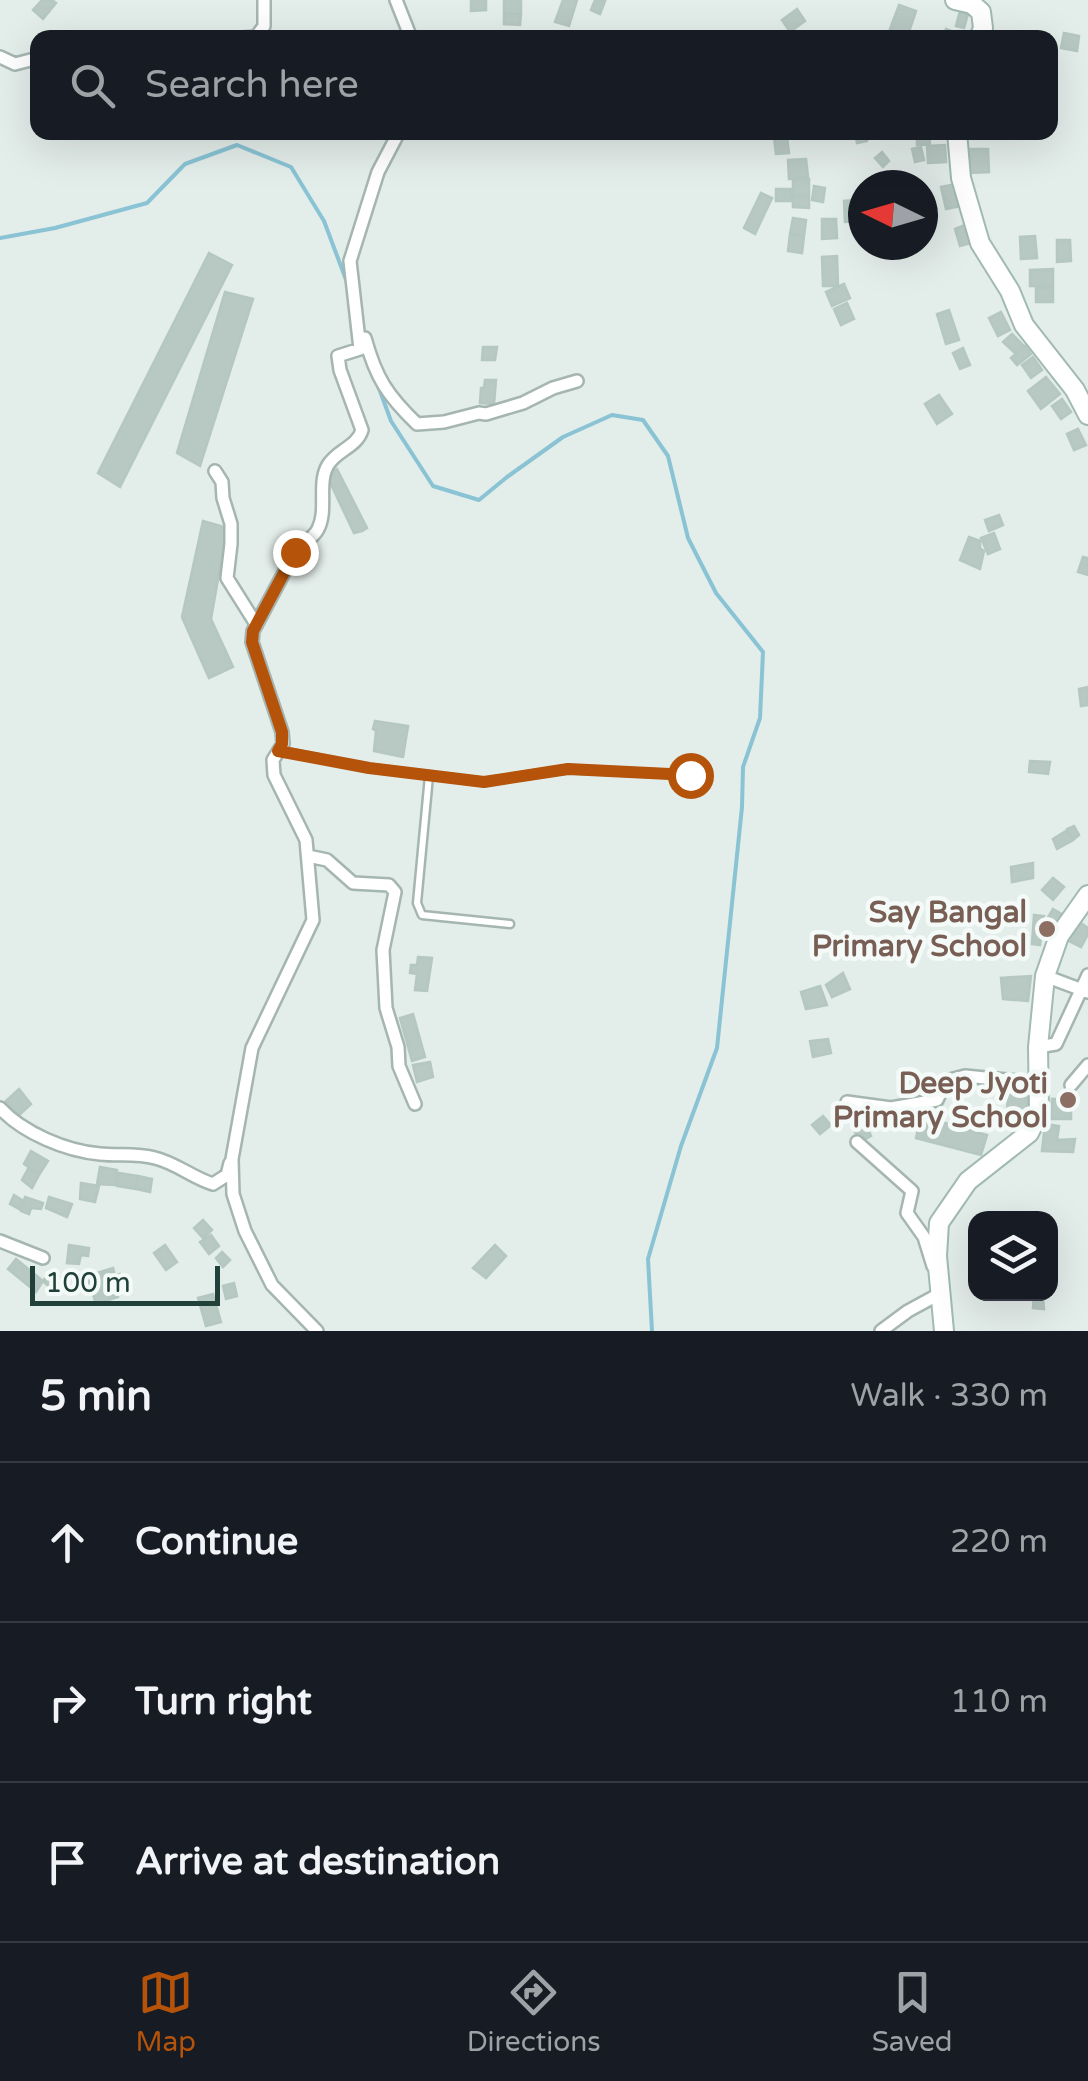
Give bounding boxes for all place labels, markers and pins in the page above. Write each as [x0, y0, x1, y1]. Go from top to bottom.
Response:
place label: Say Bangal Primary School [812, 894, 1027, 965]
marker: Say Bangal Primary School [1036, 918, 1058, 940]
place label: Deep Jyoti Primary School [833, 1065, 1048, 1136]
marker: Deep Jyoti Primary School [1057, 1089, 1079, 1111]

